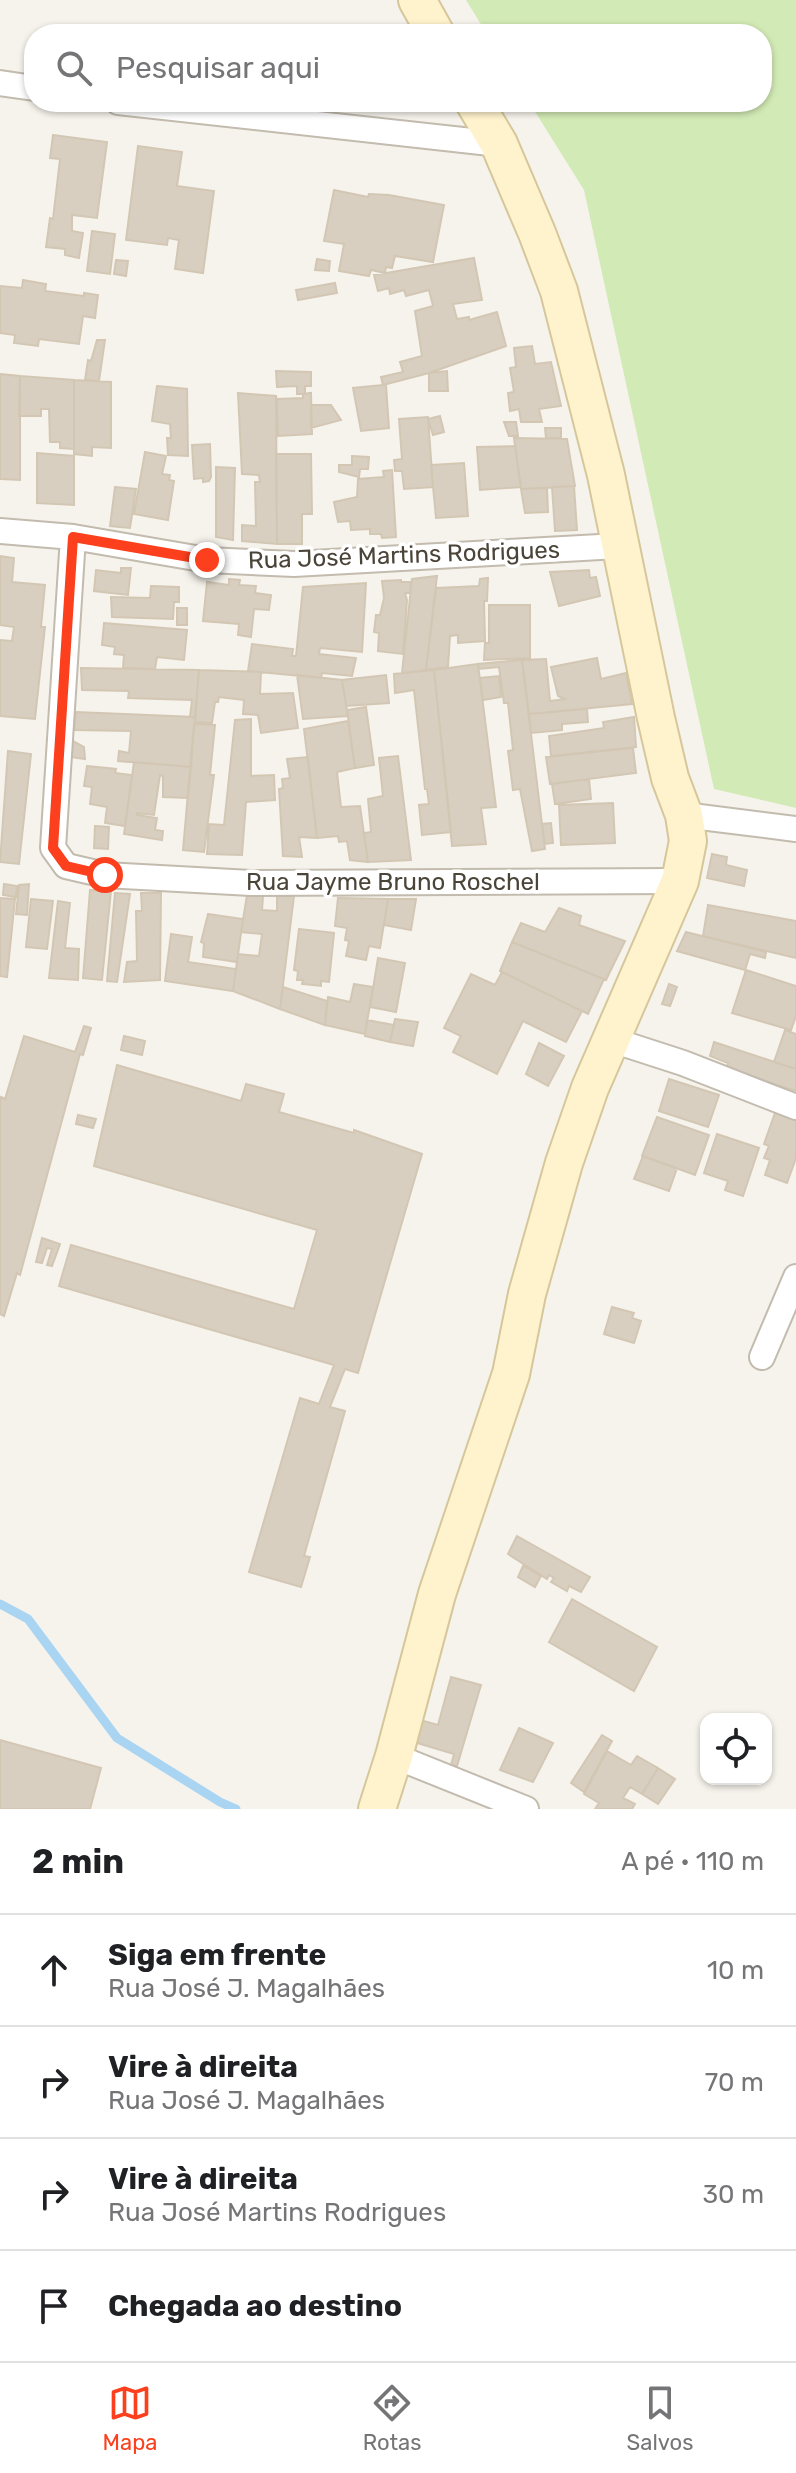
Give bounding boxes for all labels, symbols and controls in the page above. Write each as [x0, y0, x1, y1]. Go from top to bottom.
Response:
search box [24, 24, 772, 112]
icon: search [52, 46, 96, 90]
text: Pesquisar aqui [116, 50, 320, 86]
street label: Rua José Martins Rodrigues [248, 536, 560, 574]
route end [189, 542, 225, 578]
route start [87, 857, 123, 893]
street label: Rua Jayme Bruno Roschel [246, 868, 540, 896]
map controls [700, 1713, 772, 1785]
button: locate [700, 1713, 772, 1785]
text: 2 min [32, 1841, 124, 1882]
text: A pé · 110 m [621, 1846, 764, 1877]
text: Siga em frente [108, 1937, 326, 1973]
icon: ahead [32, 1948, 76, 1992]
text: 10 m [707, 1955, 764, 1986]
text: Rua José J. Magalhães [108, 1973, 385, 2004]
text: Vire à direita [108, 2049, 298, 2085]
icon: right [32, 2060, 76, 2104]
text: 70 m [705, 2067, 764, 2098]
text: Rua José J. Magalhães [108, 2085, 385, 2116]
text: Vire à direita [108, 2161, 298, 2197]
icon: right [32, 2172, 76, 2216]
text: 30 m [702, 2179, 764, 2210]
text: Rua José Martins Rodrigues [108, 2197, 446, 2228]
icon: arrive [32, 2284, 76, 2328]
text: Chegada ao destino [108, 2288, 402, 2324]
tab: Mapa [103, 2381, 157, 2456]
tab: Rotas [363, 2381, 421, 2456]
tab: Salvos [627, 2381, 693, 2456]

